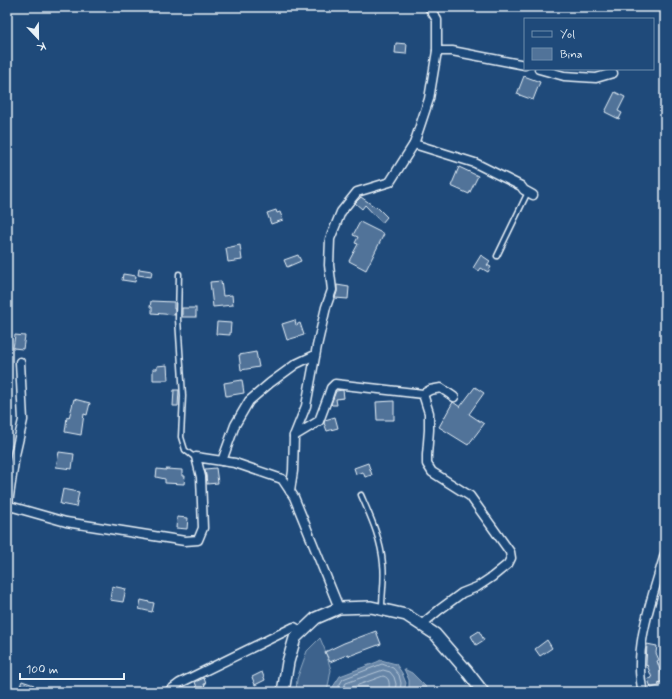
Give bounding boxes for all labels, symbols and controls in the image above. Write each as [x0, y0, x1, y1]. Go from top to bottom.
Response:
north arrow [18, 18, 58, 58]
legend [524, 18, 654, 70]
text: Yol [560, 27, 575, 43]
text: K [35, 38, 48, 54]
text: Bina [560, 47, 583, 63]
scale bar [20, 655, 124, 681]
text: 100 m [26, 662, 58, 678]

